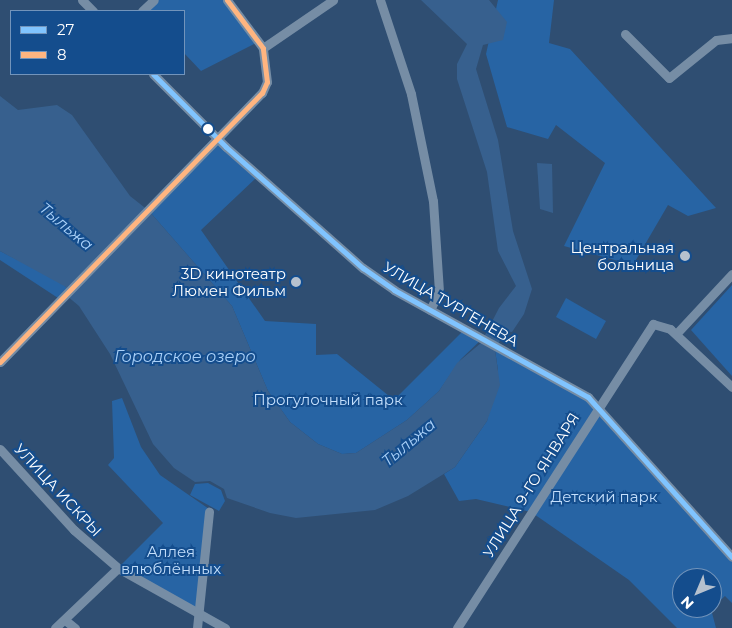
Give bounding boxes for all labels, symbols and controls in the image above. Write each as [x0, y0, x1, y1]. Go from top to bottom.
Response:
legend [10, 10, 185, 75]
text: 27 [57, 20, 74, 39]
text: 8 [57, 45, 67, 64]
unlabelled marker [203, 124, 213, 134]
water label: Тыльжа [35, 199, 97, 255]
place label: Центральная больница [570, 238, 674, 273]
marker: Центральная больница [678, 249, 692, 263]
street label: УЛИЦА ТУРГЕНЕВА [380, 258, 522, 350]
place label: 3D кинотеатр Люмен Фильм [172, 264, 286, 299]
marker: 3D кинотеатр Люмен Фильм [290, 276, 302, 288]
water label: Городское озеро [114, 347, 256, 367]
park label: Прогулочный парк [253, 391, 403, 409]
street label: УЛИЦА 9-ГО ЯНВАРЯ [479, 409, 583, 561]
water label: Тыльжа [378, 415, 440, 471]
street label: УЛИЦА ИСКРЫ [11, 440, 105, 540]
park label: Детский парк [551, 488, 657, 506]
park label: Аллея влюблённых [121, 542, 221, 577]
north arrow [672, 568, 722, 618]
text: N [677, 593, 697, 613]

